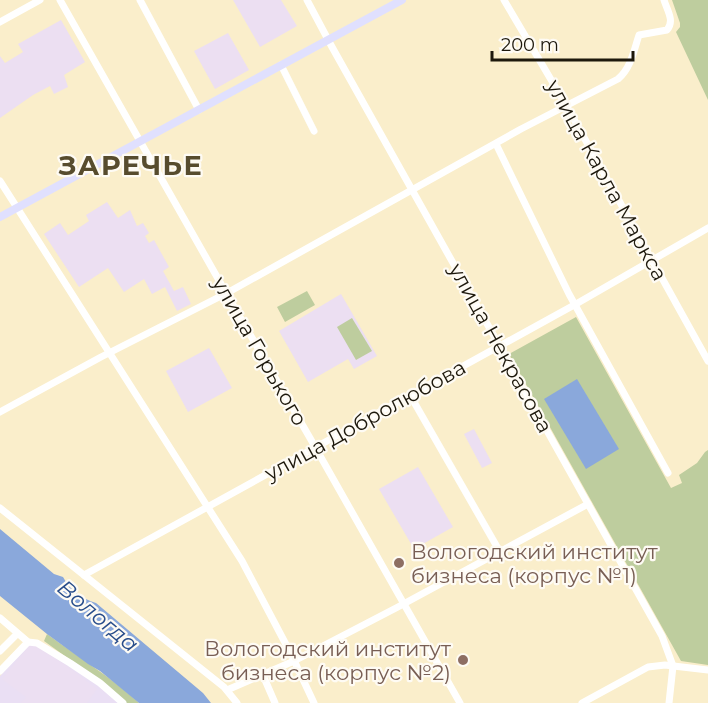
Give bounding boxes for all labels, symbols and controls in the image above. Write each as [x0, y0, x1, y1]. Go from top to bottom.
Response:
scale bar [492, 24, 633, 62]
text: 200 m [501, 34, 559, 56]
street label: улица Карла Маркса [541, 74, 673, 285]
district label: ЗАРЕЧЬЕ [58, 149, 203, 182]
street label: улица Некрасова [444, 258, 558, 437]
street label: улица Горького [207, 271, 313, 430]
street label: улица Добролюбова [259, 354, 470, 486]
place label: Вологодский институт бизнеса (корпус №1) [411, 539, 658, 588]
marker: Вологодский институт бизнеса (корпус №1) [392, 556, 406, 570]
water label: Вологда [52, 574, 144, 658]
place label: Вологодский институт бизнеса (корпус №2) [204, 636, 451, 685]
marker: Вологодский институт бизнеса (корпус №2) [456, 653, 470, 667]

